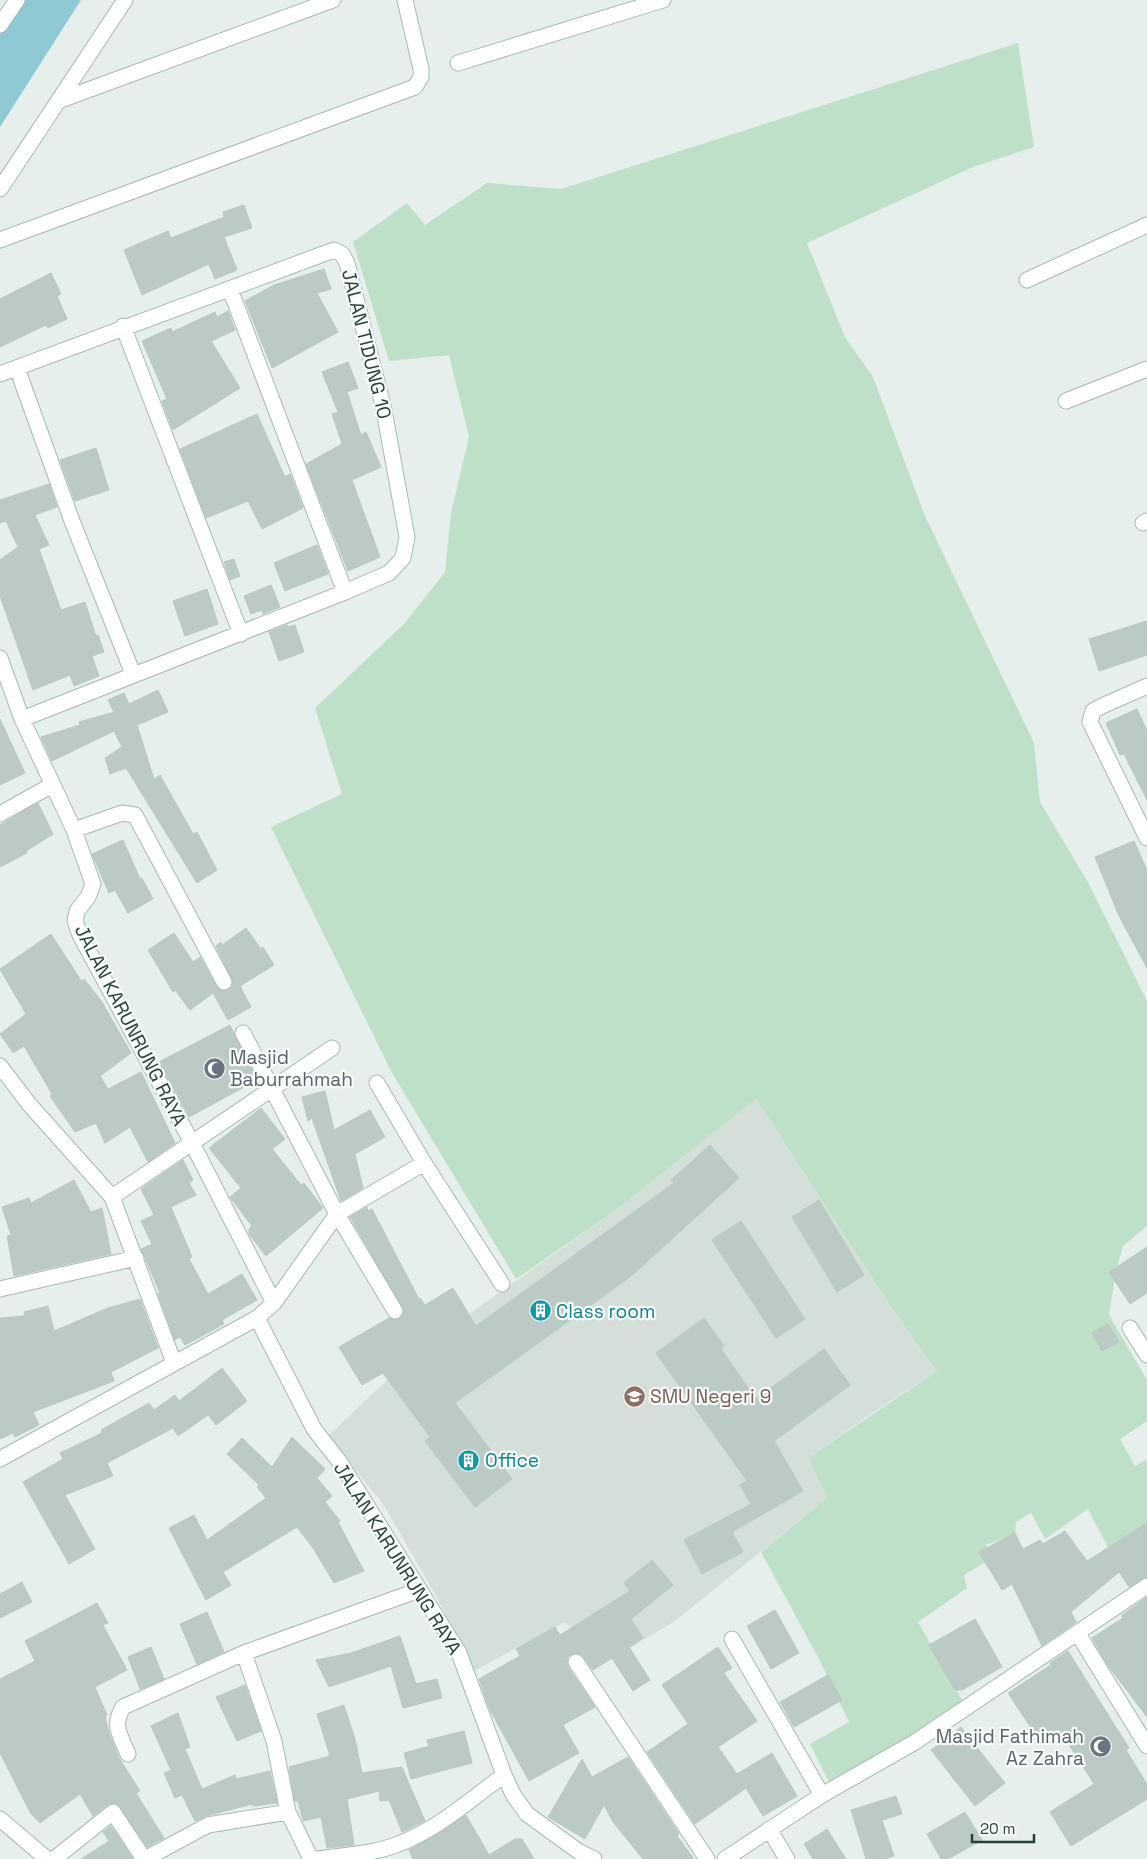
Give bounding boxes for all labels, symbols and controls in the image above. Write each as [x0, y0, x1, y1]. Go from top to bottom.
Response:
street label: JALAN TIDUNG 10 [336, 267, 397, 421]
street label: JALAN KARUNRUNG RAYA [69, 920, 192, 1130]
place label: Masjid Baburrahmah [230, 1045, 353, 1092]
mosque icon: Masjid Baburrahmah [202, 1056, 226, 1080]
building icon: Class room [528, 1299, 552, 1323]
place label: Class room [556, 1299, 655, 1324]
school or university icon: SMU Negeri 9 [622, 1384, 646, 1408]
place label: SMU Negeri 9 [650, 1384, 771, 1409]
building icon: Office [457, 1448, 481, 1472]
place label: Office [485, 1448, 539, 1473]
street label: JALAN KARUNRUNG RAYA [328, 1457, 467, 1659]
place label: Masjid Fathimah Az Zahra [936, 1724, 1084, 1771]
mosque icon: Masjid Fathimah Az Zahra [1088, 1735, 1112, 1759]
scale bar [972, 1812, 1034, 1844]
text: 20 m [980, 1819, 1015, 1838]

